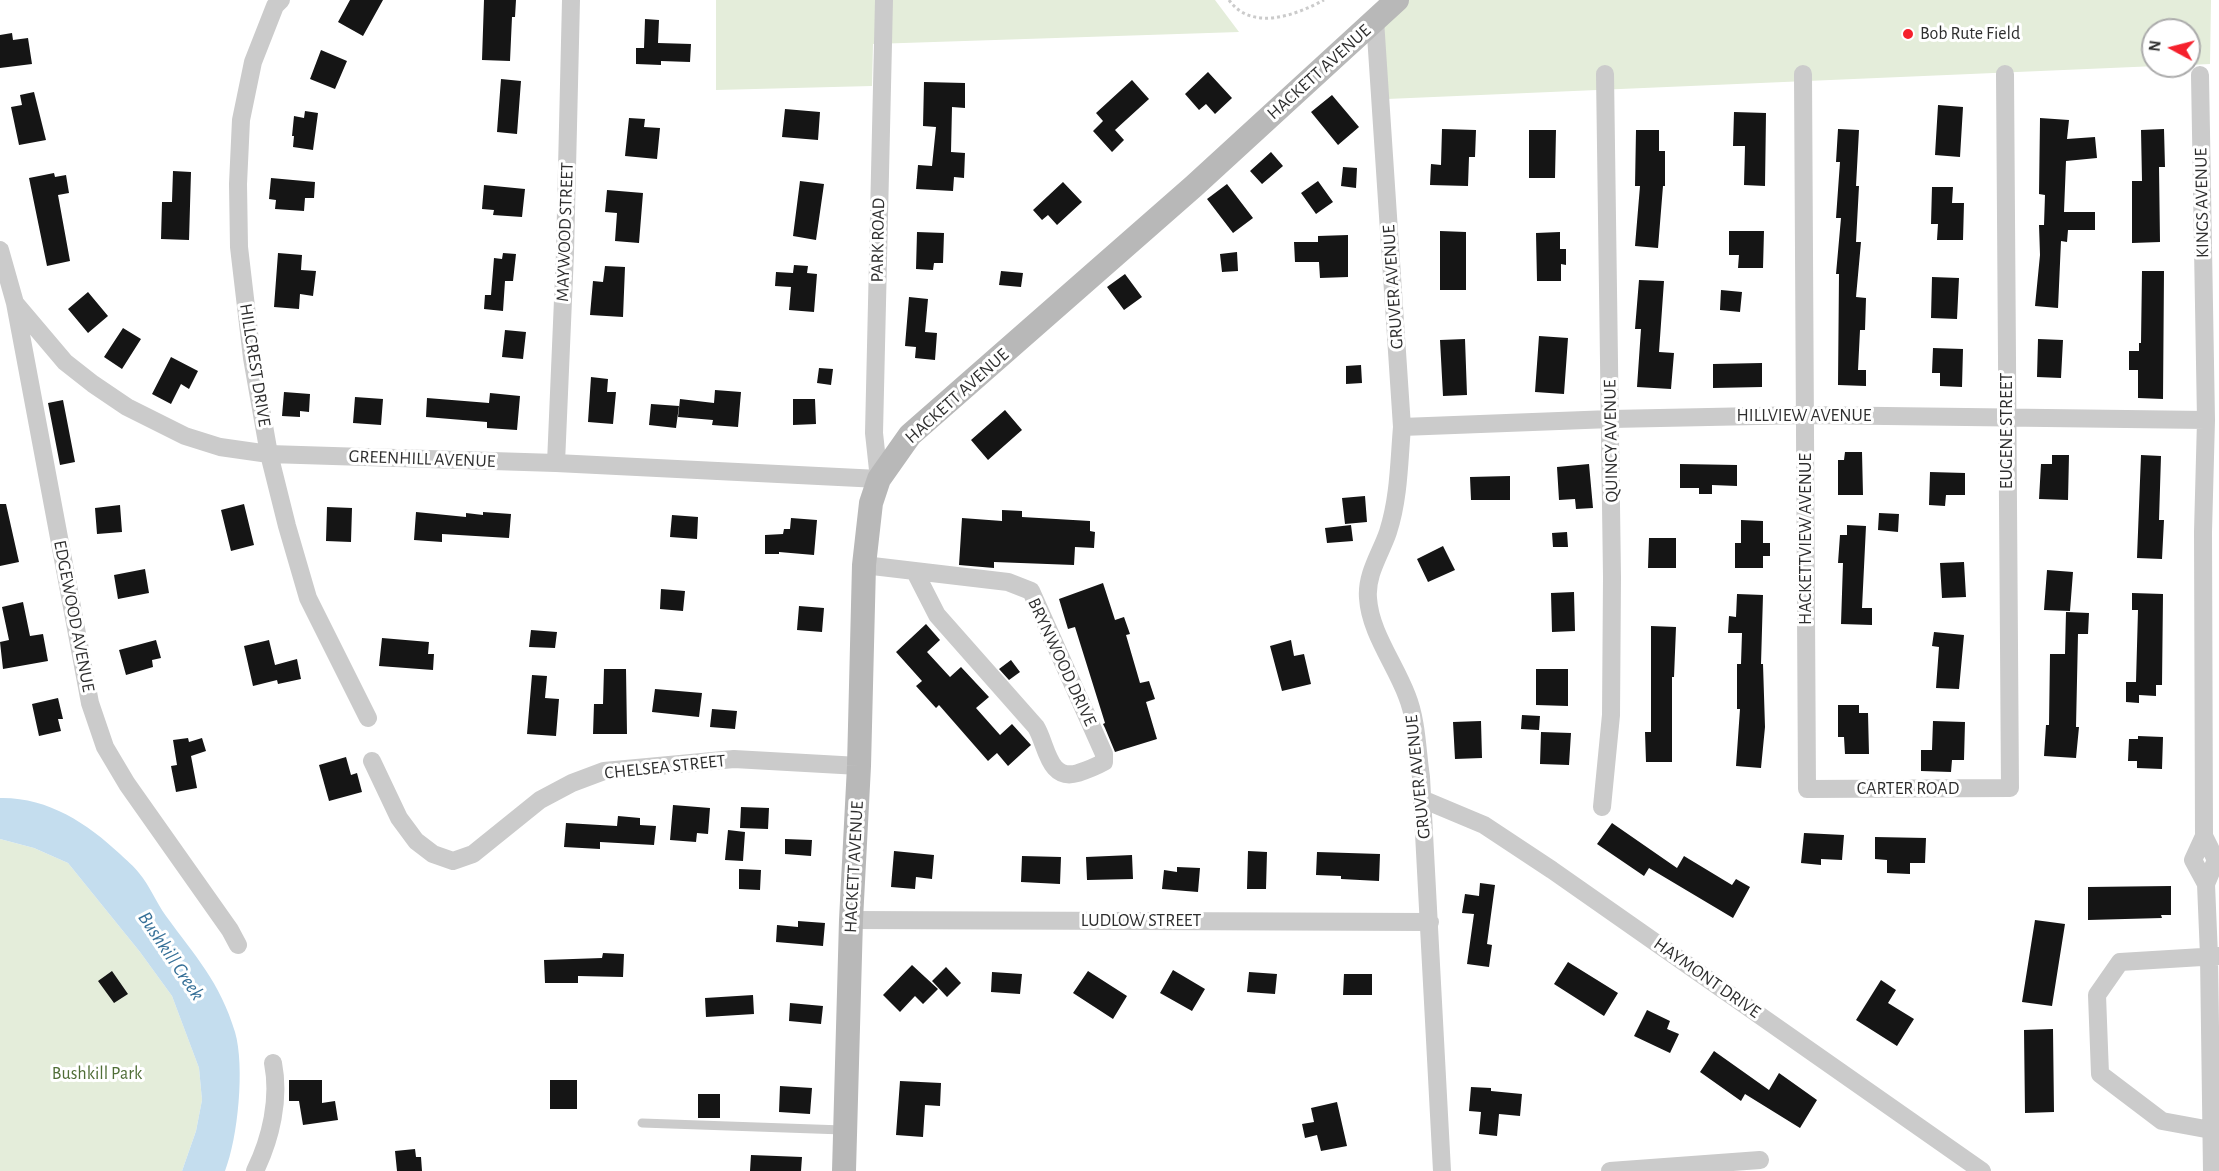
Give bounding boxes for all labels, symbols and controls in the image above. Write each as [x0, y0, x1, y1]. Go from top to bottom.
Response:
north arrow [2141, 18, 2201, 78]
street label: HACKETT AVENUE [1263, 20, 1375, 124]
place label: Bob Rute Field [1920, 23, 2020, 45]
marker: Bob Rute Field [1901, 27, 1915, 41]
text: N [2147, 40, 2164, 53]
street label: KINGS AVENUE [2190, 148, 2214, 258]
street label: MAYWOOD STREET [552, 162, 578, 302]
street label: PARK ROAD [866, 197, 890, 283]
street label: GRUVER AVENUE [1378, 224, 1408, 350]
street label: HILLCREST DRIVE [235, 302, 275, 428]
street label: HACKETT AVENUE [901, 344, 1013, 448]
street label: EUGENE STREET [1996, 373, 2018, 489]
street label: QUINCY AVENUE [1599, 380, 1623, 502]
street label: HILLVIEW AVENUE [1737, 405, 1871, 427]
street label: GREENHILL AVENUE [348, 446, 496, 472]
street label: HACKETTVIEW AVENUE [1795, 453, 1817, 625]
street label: EDGEWOOD AVENUE [49, 538, 99, 694]
street label: BRYNWOOD DRIVE [1023, 595, 1101, 729]
street label: GRUVER AVENUE [1401, 714, 1435, 840]
street label: CHELSEA STREET [603, 750, 727, 784]
street label: CARTER ROAD [1857, 778, 1959, 800]
street label: HACKETT AVENUE [840, 801, 868, 933]
water label: Bushkill Creek [132, 907, 210, 1005]
street label: LUDLOW STREET [1081, 910, 1201, 932]
street label: HAYMONT DRIVE [1649, 933, 1765, 1023]
park label: Bushkill Park [52, 1063, 142, 1085]

